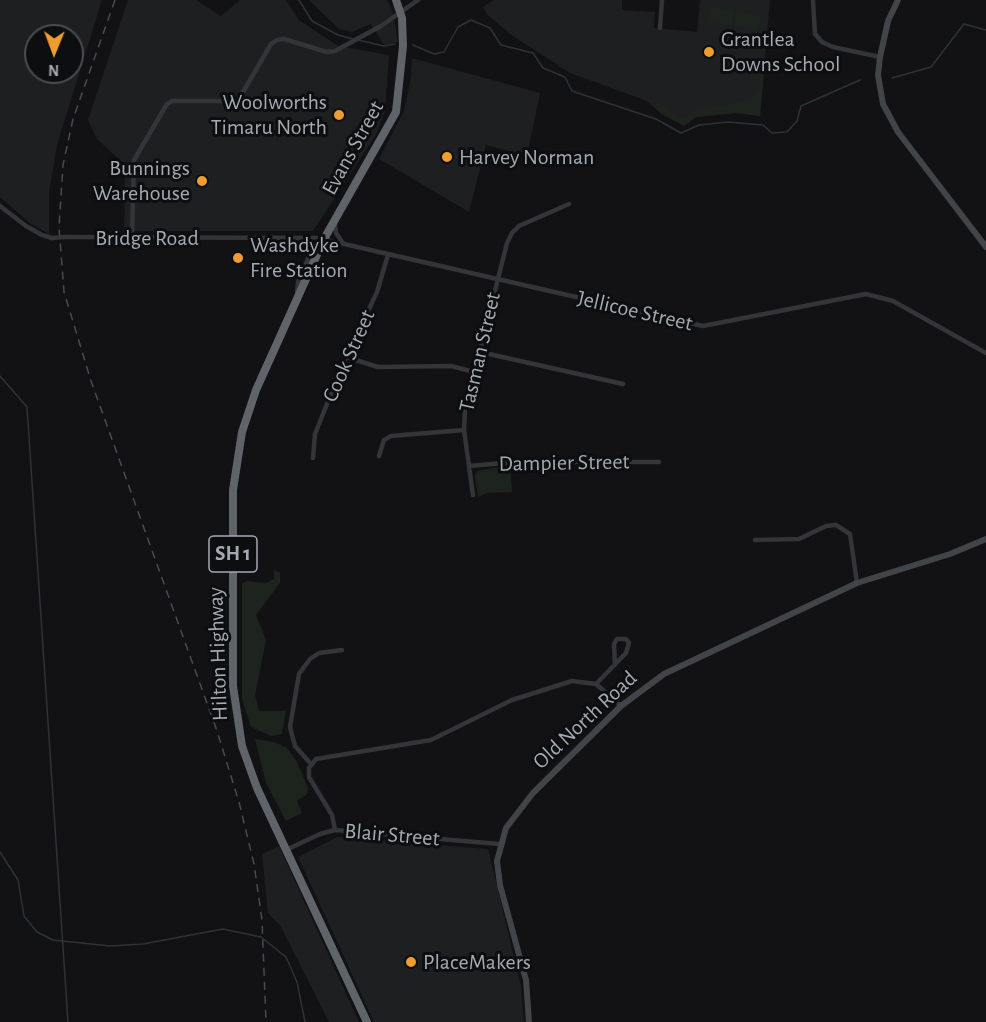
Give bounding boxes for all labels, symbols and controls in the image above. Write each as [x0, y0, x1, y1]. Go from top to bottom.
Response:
north arrow [24, 24, 84, 84]
place label: Grantlea Downs School [721, 26, 841, 78]
marker: Grantlea Downs School [702, 45, 716, 59]
text: N [48, 62, 59, 78]
place label: Woolworths Timaru North [211, 89, 327, 140]
street label: Evans Street [316, 96, 390, 200]
marker: Woolworths Timaru North [332, 108, 346, 122]
place label: Harvey Norman [459, 144, 594, 170]
marker: Harvey Norman [440, 150, 454, 164]
place label: Bunnings Warehouse [93, 155, 190, 206]
marker: Bunnings Warehouse [195, 174, 209, 188]
street label: Bridge Road [95, 225, 199, 251]
place label: Washdyke Fire Station [250, 232, 348, 284]
marker: Washdyke Fire Station [231, 251, 245, 265]
street label: Jellicoe Street [575, 285, 695, 337]
street label: Tasman Street [453, 290, 507, 414]
street label: Cook Street [317, 306, 381, 406]
street label: Dampier Street [498, 449, 630, 477]
road number: SH 1 [209, 536, 257, 572]
street label: Hilton Highway [202, 587, 234, 721]
street label: Old North Road [528, 665, 642, 775]
street label: Blair Street [343, 818, 441, 852]
place label: PlaceMakers [423, 949, 531, 975]
marker: PlaceMakers [404, 955, 418, 969]

